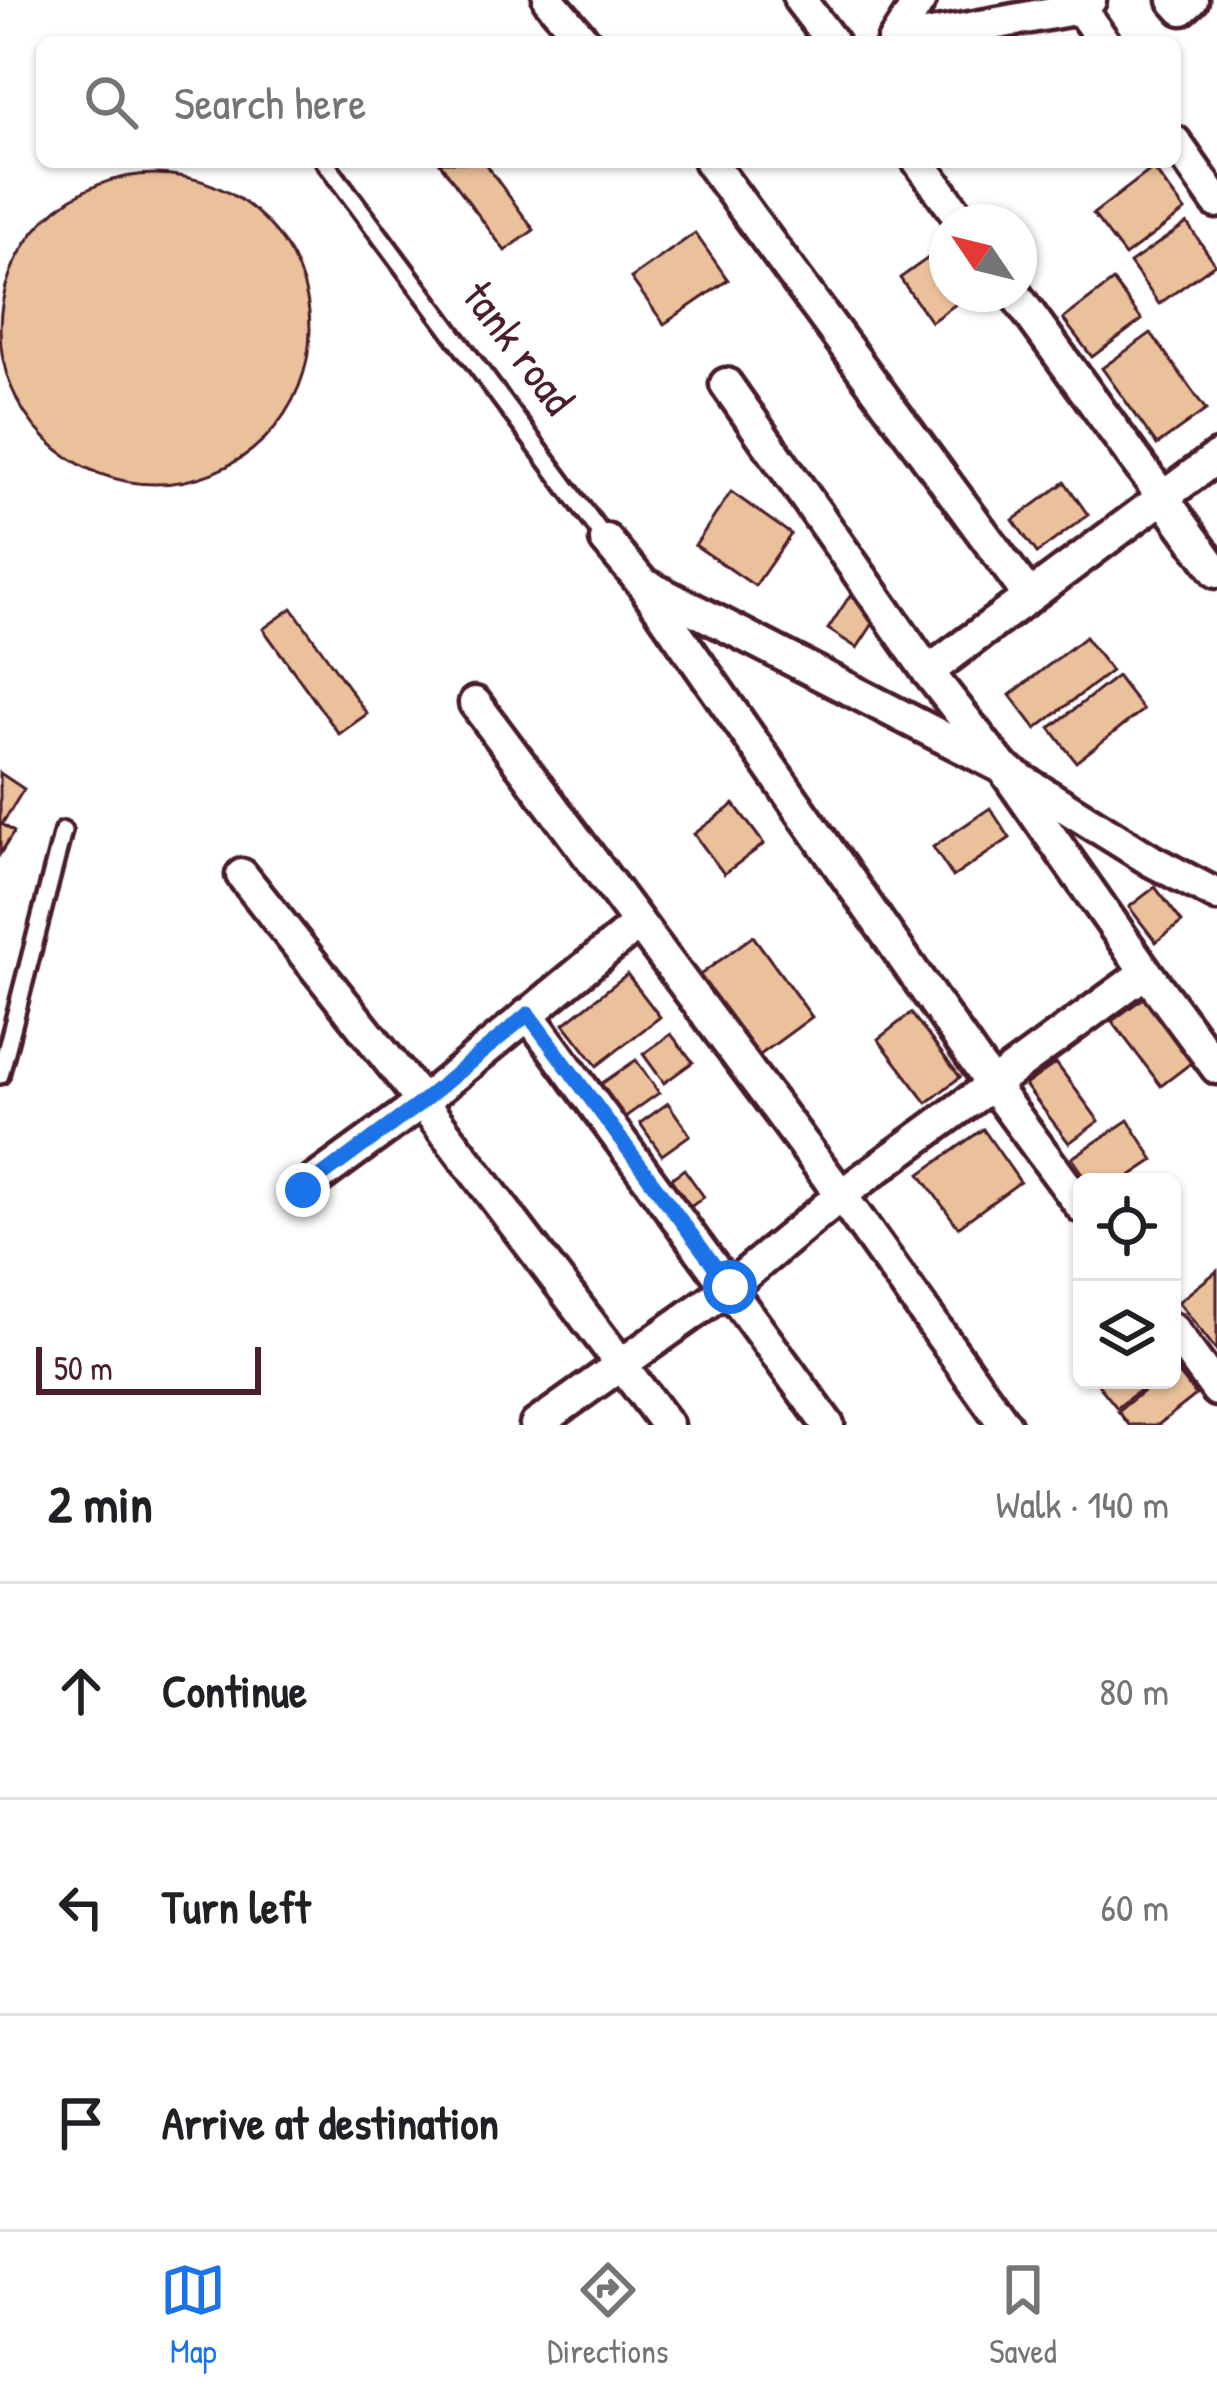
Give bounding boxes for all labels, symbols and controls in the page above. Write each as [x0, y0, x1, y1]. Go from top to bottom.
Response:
search box [36, 36, 1181, 168]
icon: search [78, 69, 144, 135]
text: Search here [174, 72, 366, 133]
north arrow [929, 204, 1037, 312]
street label: tank road [449, 267, 590, 426]
route end [276, 1163, 330, 1217]
map controls [1073, 1173, 1181, 1389]
button: locate [1073, 1173, 1181, 1281]
route start [703, 1260, 757, 1314]
button: layers [1073, 1281, 1181, 1389]
scale bar [36, 1341, 261, 1394]
text: 50 m [54, 1346, 113, 1390]
text: 2 min [48, 1469, 153, 1538]
text: Walk · 140 m [996, 1477, 1169, 1530]
icon: ahead [48, 1658, 114, 1724]
text: Continue [162, 1660, 307, 1721]
text: 80 m [1099, 1664, 1169, 1717]
icon: left [48, 1874, 114, 1940]
text: Turn left [162, 1876, 311, 1937]
text: 60 m [1100, 1880, 1169, 1933]
icon: arrive [48, 2090, 114, 2156]
text: Arrive at destination [162, 2092, 499, 2153]
tab: Map [160, 2257, 226, 2373]
tab: Directions [547, 2257, 669, 2373]
tab: Saved [989, 2257, 1057, 2373]

